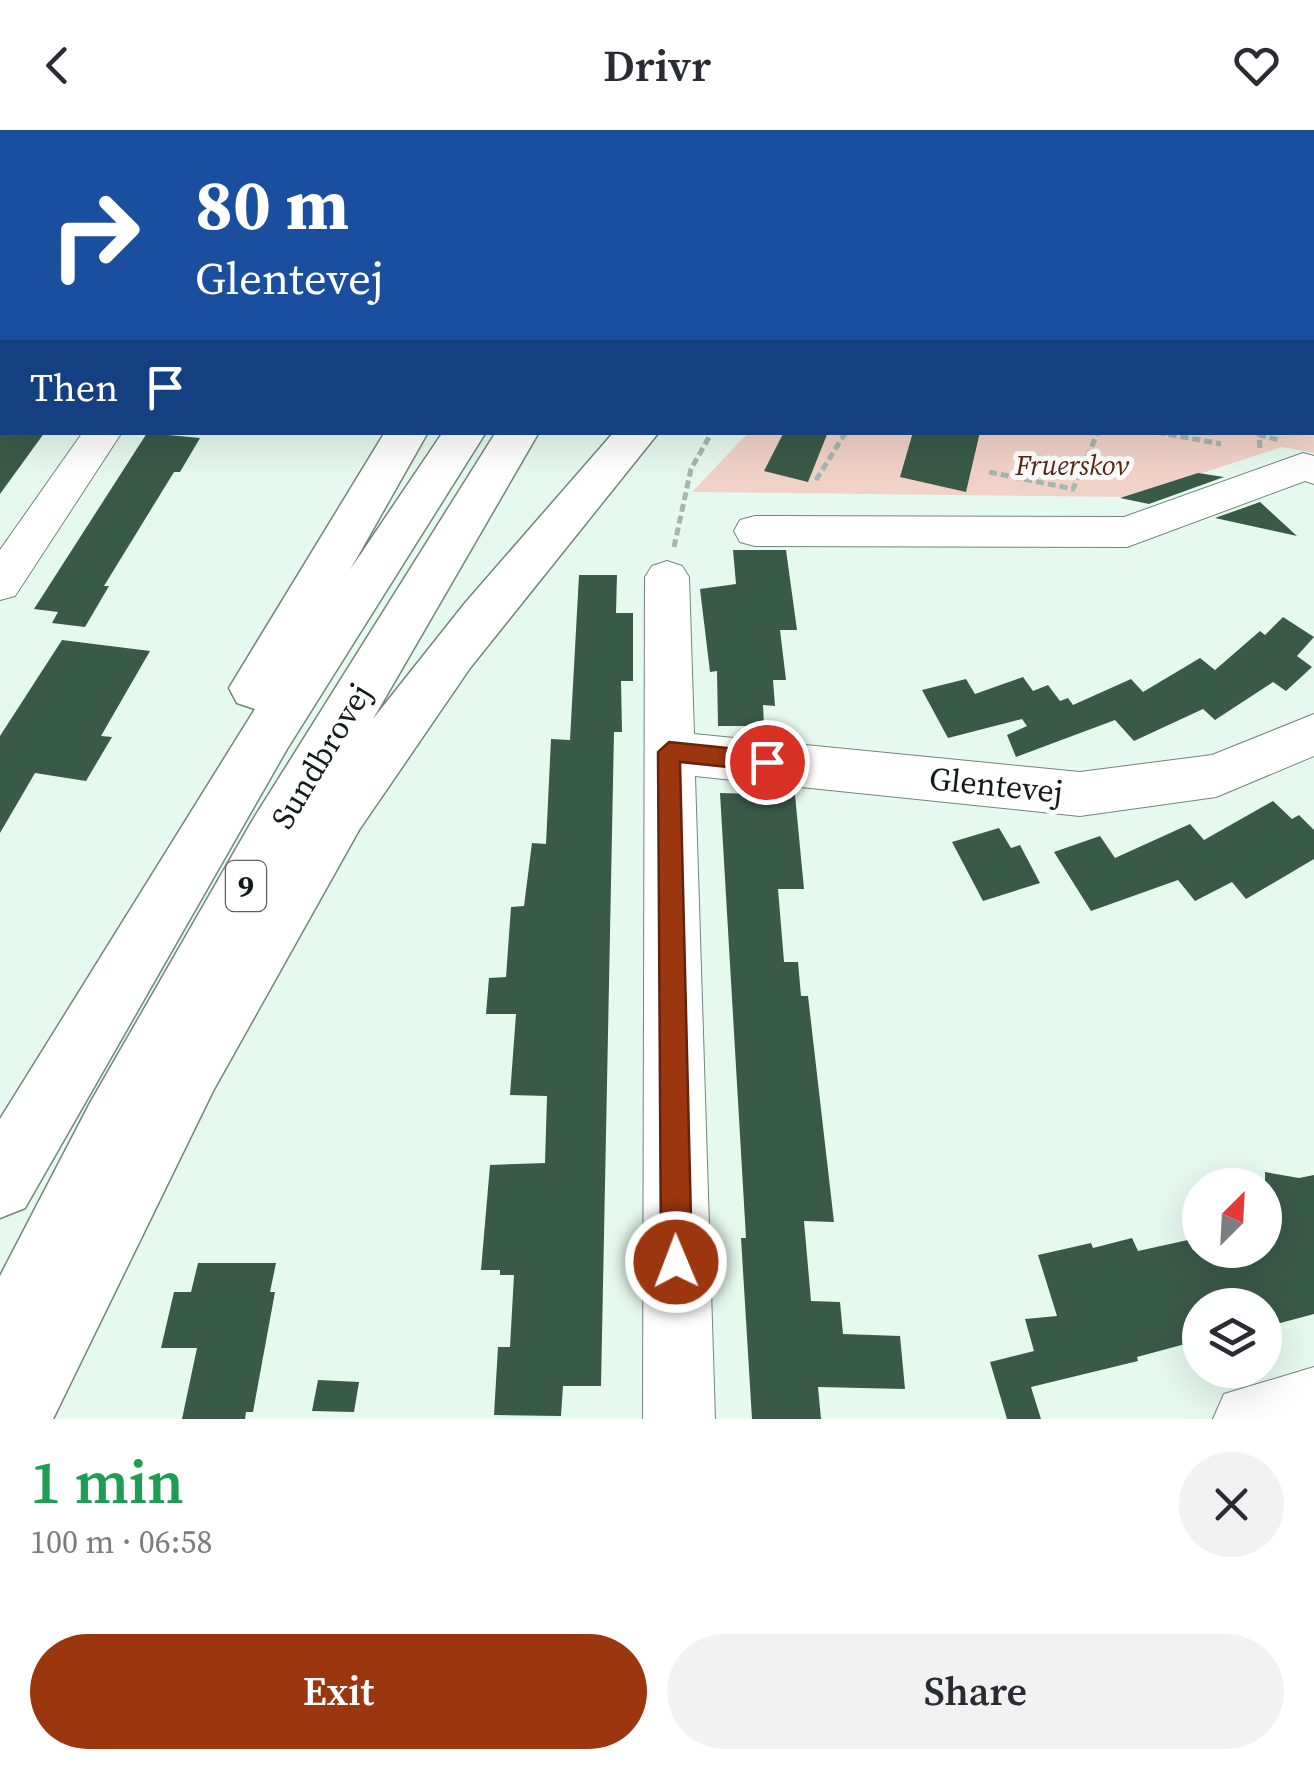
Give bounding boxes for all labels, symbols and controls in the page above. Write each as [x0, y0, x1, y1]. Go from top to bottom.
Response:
text: Drivr [603, 34, 711, 96]
icon: back [30, 38, 85, 93]
icon: heart [1229, 38, 1284, 93]
text: 80 m [195, 156, 349, 252]
icon: right [30, 170, 160, 300]
text: Glentevej [195, 247, 383, 309]
icon: arrive [138, 360, 193, 415]
text: Then [30, 362, 118, 414]
park label: Fruerskov [1014, 446, 1129, 484]
street label: Sundbrovej [260, 675, 382, 837]
pin [725, 720, 810, 805]
icon: arrive [740, 735, 795, 790]
street label: Glentevej [927, 756, 1065, 814]
road number: 9 [226, 861, 266, 911]
north arrow [1182, 1168, 1282, 1268]
map controls [1182, 1168, 1282, 1388]
position arrow [624, 1210, 728, 1314]
button: layers [1182, 1288, 1282, 1388]
text: 1 min [30, 1441, 184, 1523]
button: close [1179, 1452, 1284, 1557]
text: 100 m · 06:58 [30, 1520, 212, 1564]
button: Exit [30, 1634, 647, 1749]
button: Share [667, 1634, 1284, 1749]

